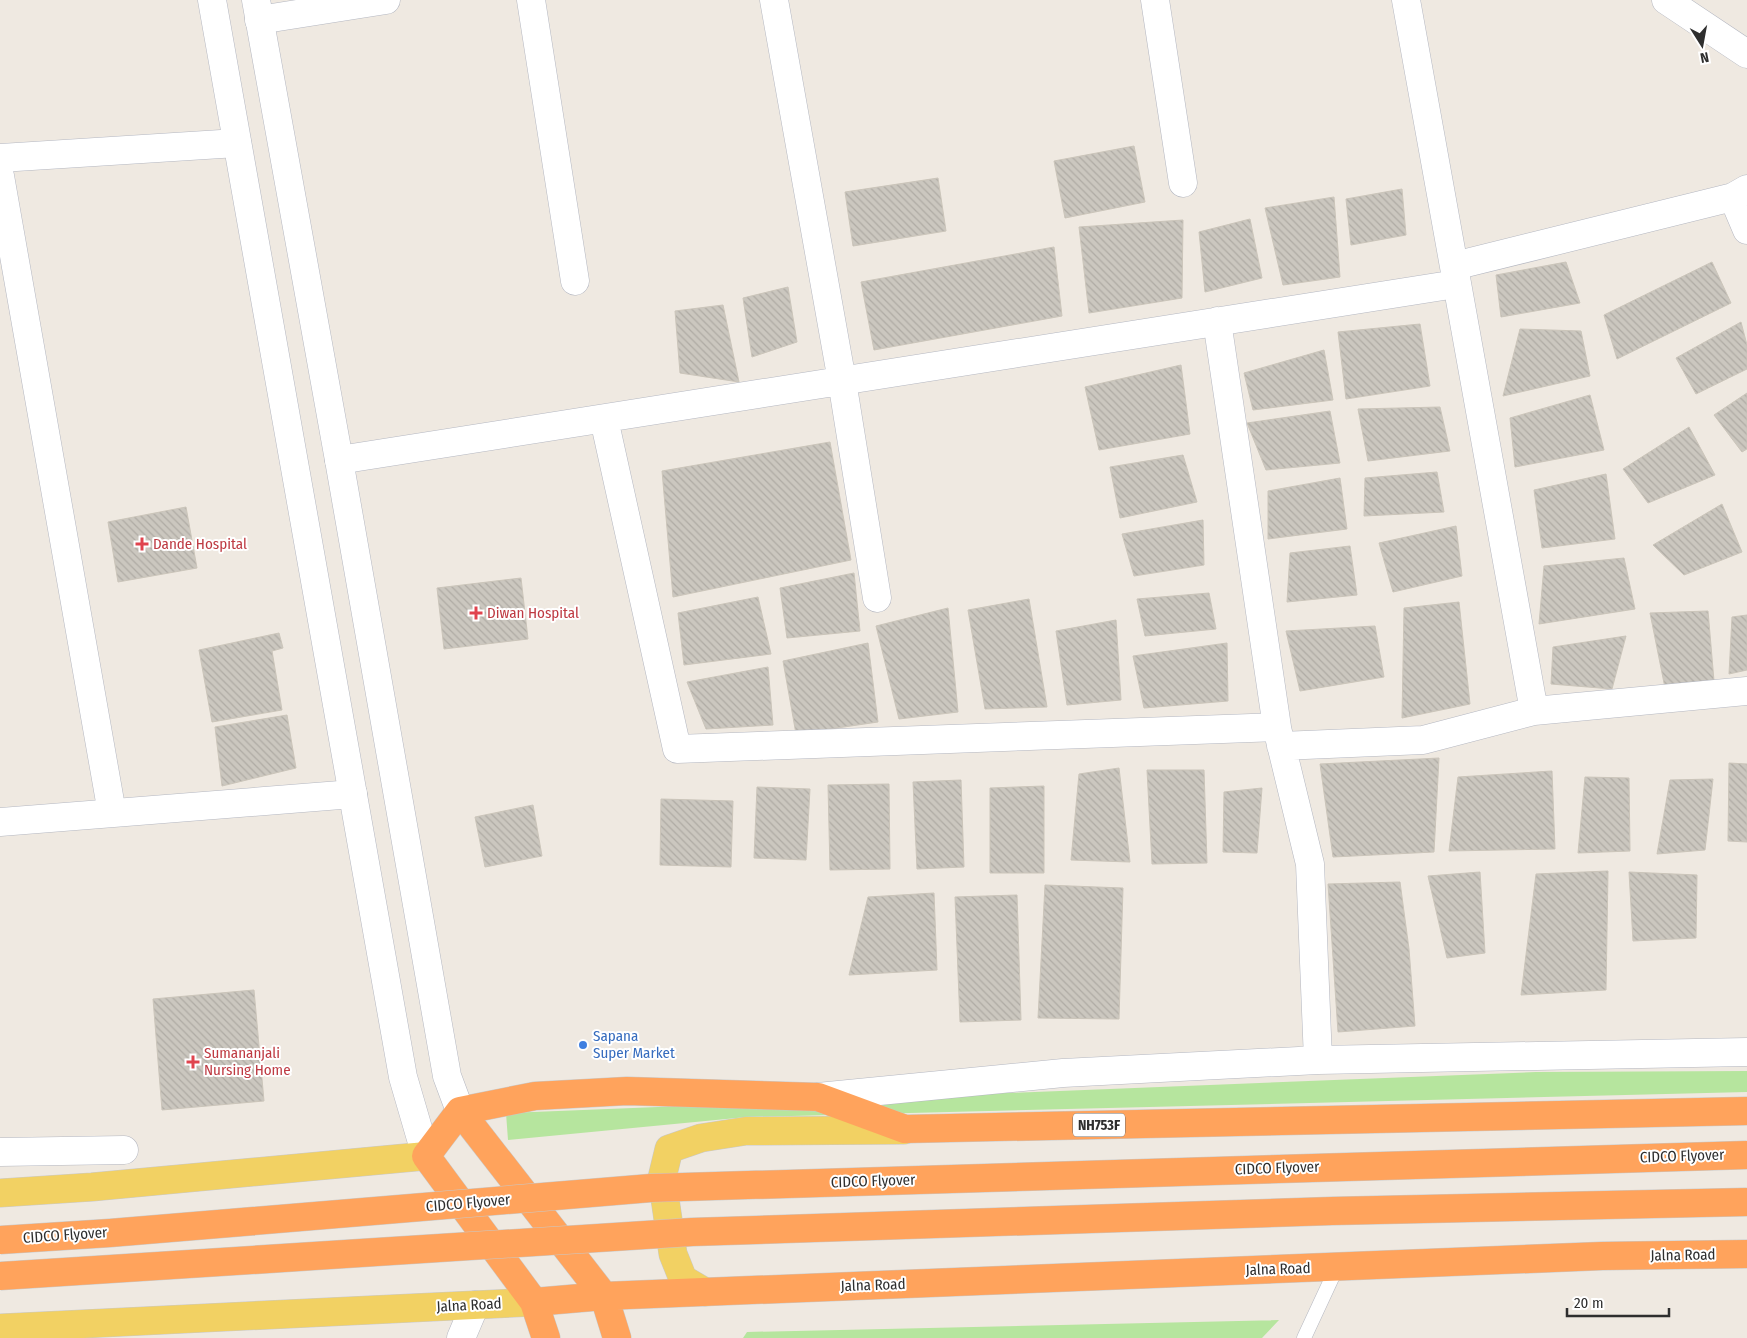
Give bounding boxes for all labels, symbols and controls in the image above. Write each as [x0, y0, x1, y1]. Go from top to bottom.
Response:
north arrow [1677, 20, 1727, 70]
text: N [1699, 48, 1710, 66]
place label: Dande Hospital [153, 535, 247, 553]
marker: Dande Hospital [135, 537, 149, 551]
place label: Diwan Hospital [487, 604, 579, 622]
marker: Diwan Hospital [469, 606, 483, 620]
place label: Sapana Super Market [593, 1027, 675, 1062]
marker: Sapana Super Market [577, 1039, 589, 1051]
place label: Sumananjali Nursing Home [204, 1044, 291, 1079]
marker: Sumananjali Nursing Home [186, 1055, 200, 1069]
road number: NH753F [1073, 1114, 1125, 1136]
street label: CIDCO Flyover [1639, 1146, 1725, 1166]
street label: CIDCO Flyover [1234, 1158, 1320, 1178]
street label: CIDCO Flyover [830, 1171, 916, 1191]
street label: CIDCO Flyover [425, 1190, 512, 1216]
street label: CIDCO Flyover [22, 1223, 109, 1247]
street label: Jalna Road [1650, 1245, 1716, 1265]
street label: Jalna Road [1245, 1259, 1311, 1279]
street label: Jalna Road [840, 1275, 906, 1295]
scale bar [1567, 1286, 1670, 1318]
street label: Jalna Road [436, 1294, 502, 1316]
text: 20 m [1574, 1294, 1604, 1312]

